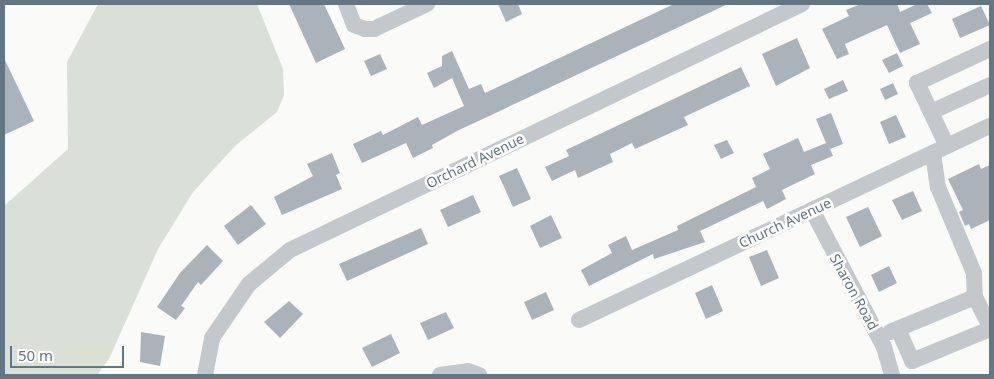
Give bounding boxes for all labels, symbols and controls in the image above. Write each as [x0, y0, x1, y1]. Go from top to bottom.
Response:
street label: Orchard Avenue [423, 130, 527, 192]
street label: Church Avenue [736, 194, 834, 252]
street label: Sharon Road [826, 251, 882, 333]
scale bar [12, 336, 126, 368]
text: 50 m [18, 345, 53, 365]

